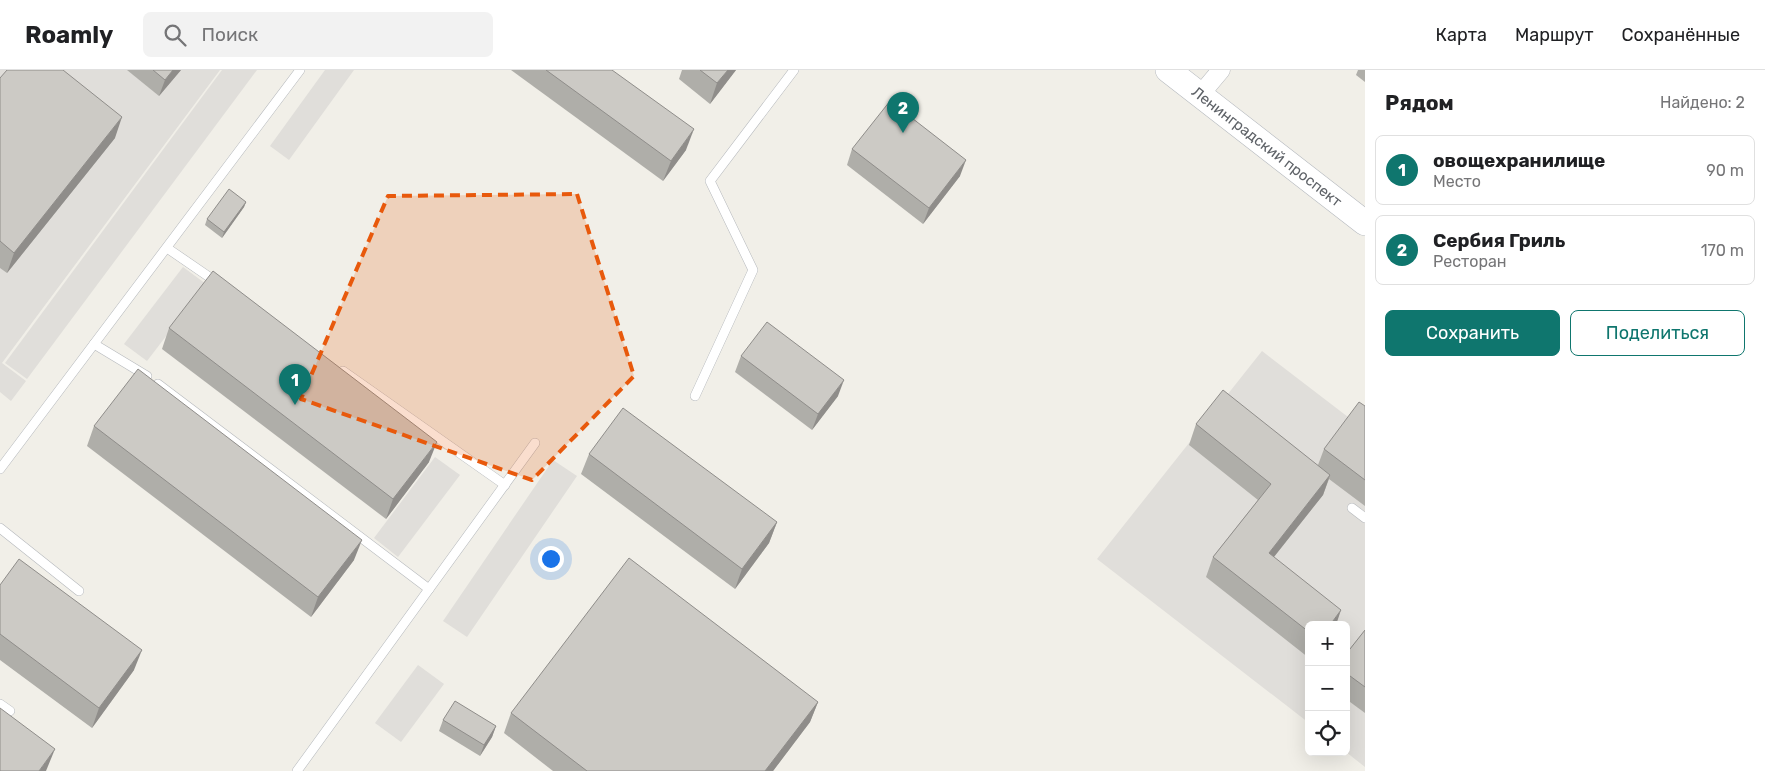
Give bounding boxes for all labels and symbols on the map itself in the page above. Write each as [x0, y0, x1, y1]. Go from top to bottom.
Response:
street label: Ленинградский проспект [1188, 83, 1346, 211]
pin: 2 [887, 92, 919, 133]
pin: 1 [279, 364, 311, 405]
your location [538, 546, 564, 572]

